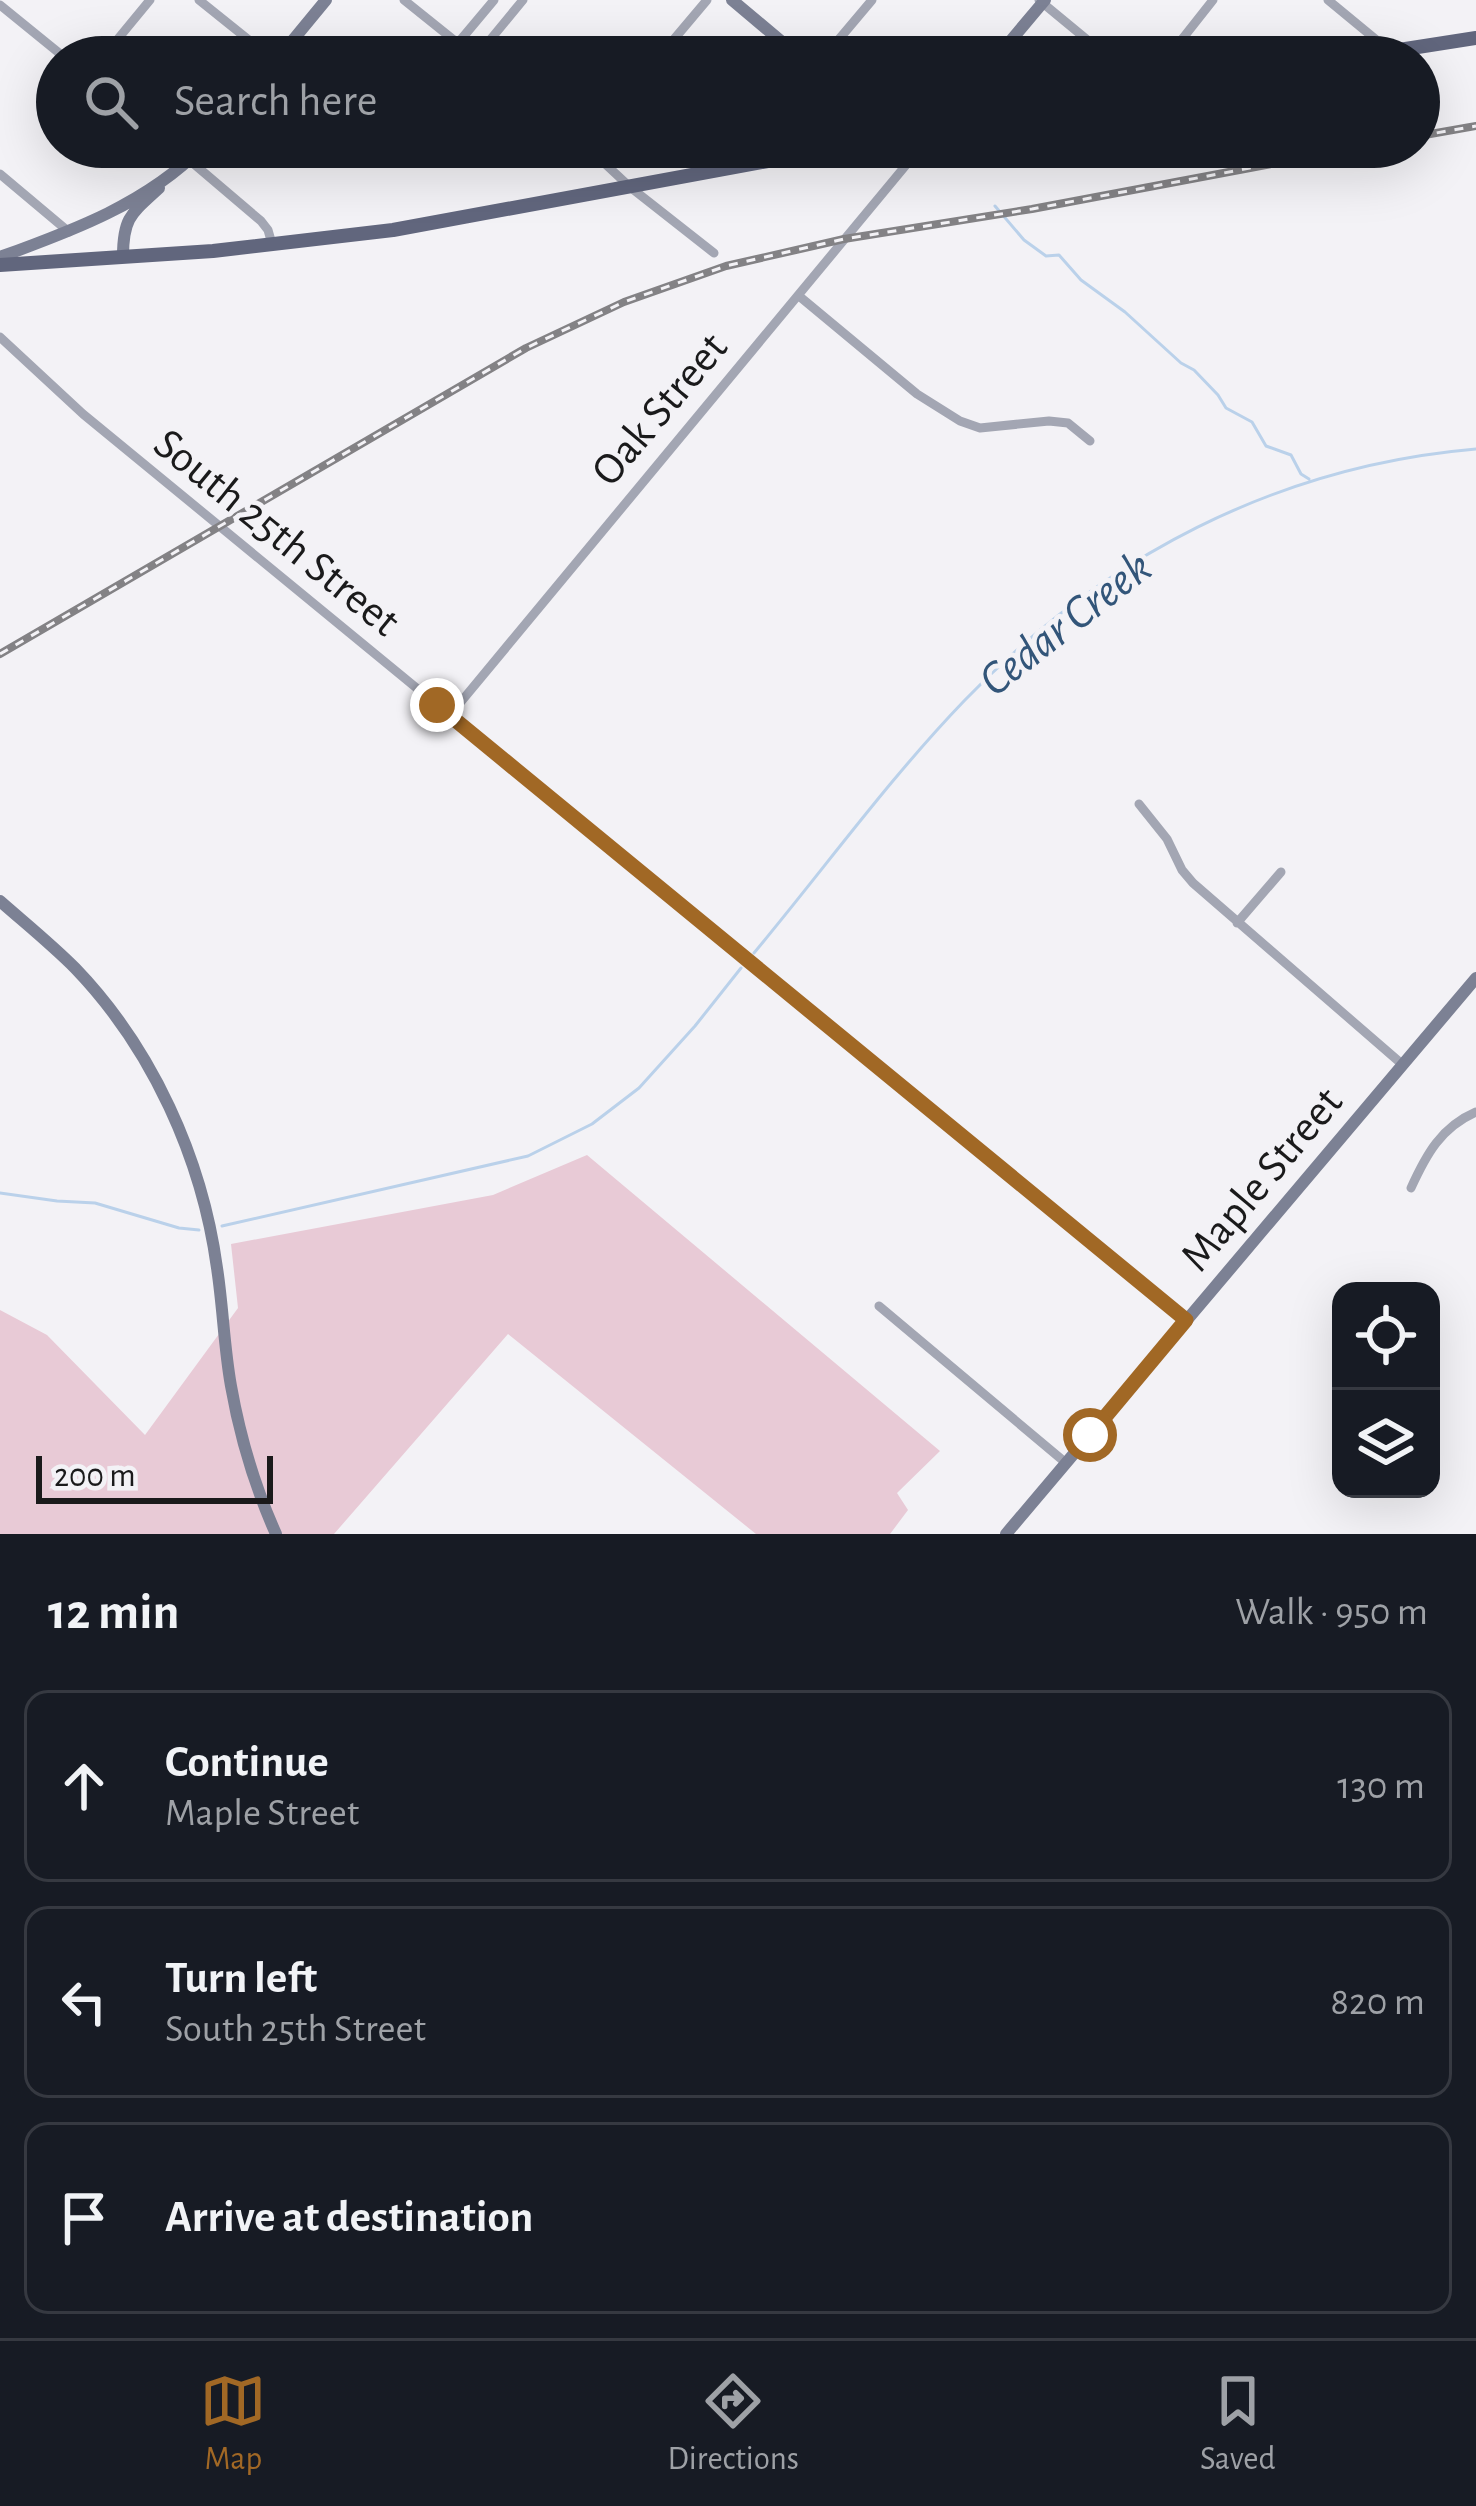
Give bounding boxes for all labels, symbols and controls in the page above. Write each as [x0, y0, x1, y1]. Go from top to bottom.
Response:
search box [36, 36, 1440, 168]
icon: search [78, 69, 144, 135]
text: Search here [174, 79, 377, 124]
street label: Oak Street [584, 325, 736, 494]
street label: South 25th Street [145, 421, 408, 645]
water label: Cedar Creek [971, 543, 1161, 706]
route end [410, 678, 464, 732]
street label: Maple Street [1173, 1079, 1351, 1280]
map controls [1332, 1282, 1440, 1498]
button: locate [1332, 1282, 1440, 1390]
button: layers [1332, 1390, 1440, 1498]
route start [1063, 1408, 1117, 1462]
scale bar [36, 1450, 273, 1503]
text: 200 m [54, 1460, 136, 1493]
text: 12 min [48, 1587, 180, 1638]
text: Walk · 950 m [1235, 1593, 1428, 1632]
text: Continue [165, 1740, 329, 1785]
icon: ahead [51, 1753, 117, 1819]
text: 130 m [1337, 1767, 1425, 1806]
text: Maple Street [165, 1794, 359, 1833]
text: Turn left [165, 1956, 317, 2001]
icon: left [51, 1969, 117, 2035]
text: 820 m [1331, 1983, 1425, 2022]
text: South 25th Street [165, 2010, 426, 2049]
icon: arrive [51, 2185, 117, 2251]
text: Arrive at destination [165, 2195, 533, 2240]
tab: Map [200, 2368, 266, 2480]
tab: Directions [667, 2368, 799, 2480]
tab: Saved [1200, 2368, 1275, 2480]

